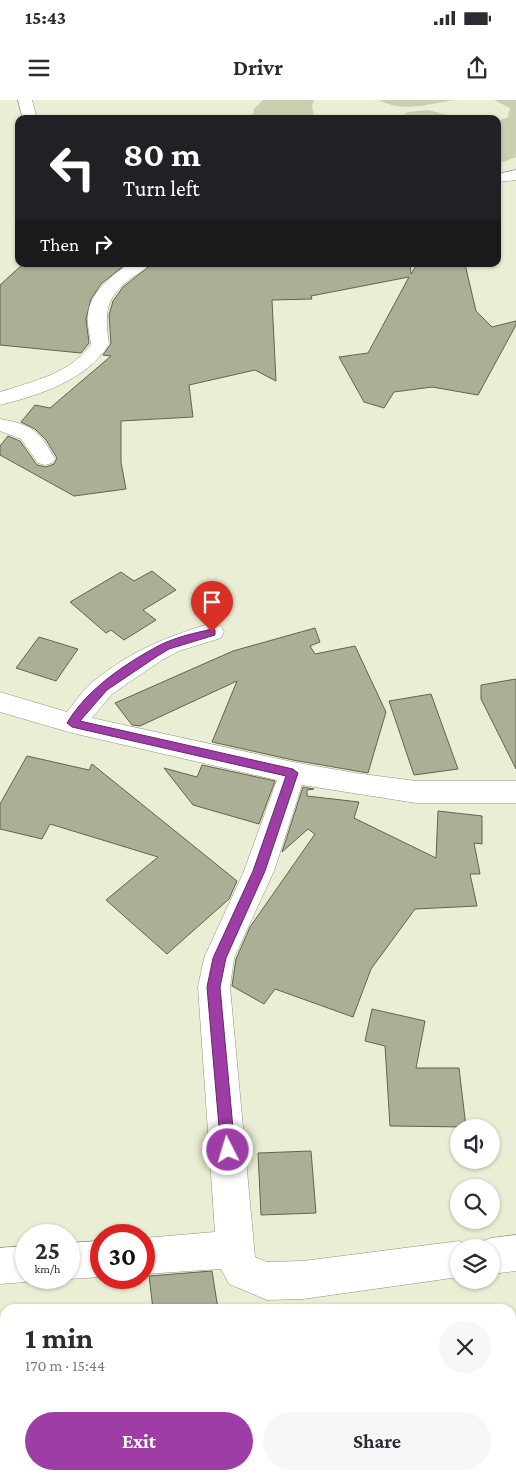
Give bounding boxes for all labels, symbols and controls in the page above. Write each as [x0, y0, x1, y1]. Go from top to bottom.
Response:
text: 15:43 [25, 7, 66, 28]
icon: menu [25, 54, 53, 82]
icon: share [463, 54, 491, 82]
text: Drivr [233, 55, 283, 80]
icon: left [40, 135, 105, 200]
text: 80 m [123, 135, 201, 174]
text: Turn left [123, 176, 200, 201]
icon: right [89, 230, 117, 258]
text: Then [40, 234, 79, 255]
pin [191, 581, 233, 632]
icon: arrive [198, 588, 226, 616]
map controls [450, 1119, 500, 1289]
button: sound [450, 1119, 500, 1169]
position arrow [201, 1123, 253, 1175]
button: search [450, 1179, 500, 1229]
speed limit sign: 30 [90, 1224, 155, 1289]
text: 25 [35, 1237, 60, 1264]
button: layers [450, 1239, 500, 1289]
text: km/h [35, 1262, 60, 1276]
text: 1 min [25, 1321, 93, 1354]
button: close [439, 1321, 491, 1373]
text: 170 m · 15:44 [25, 1357, 105, 1374]
button: Exit [25, 1412, 253, 1470]
button: Share [263, 1412, 491, 1470]

